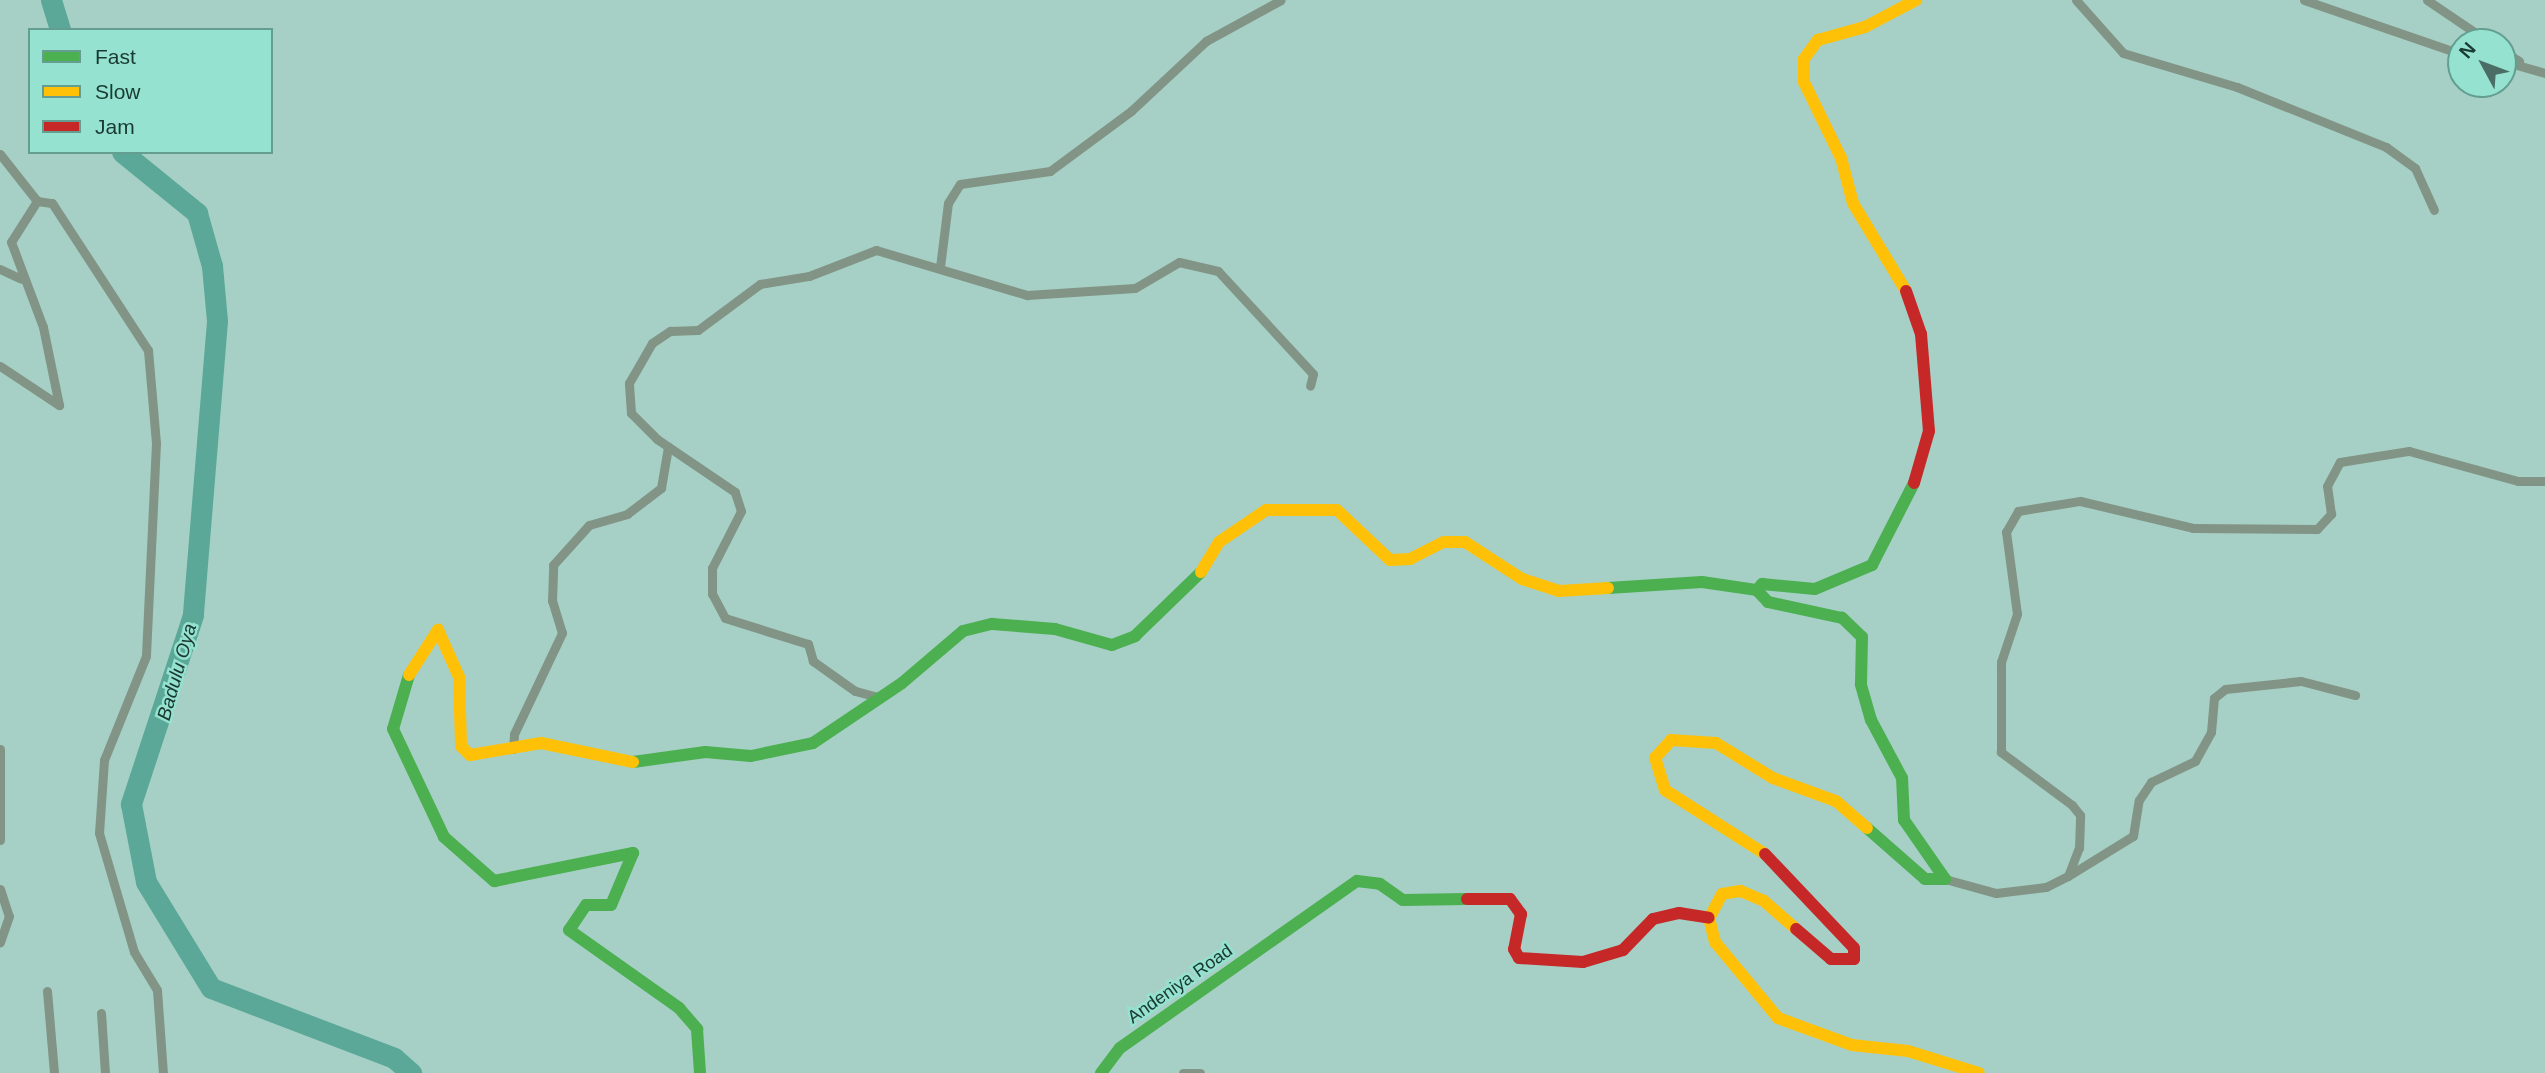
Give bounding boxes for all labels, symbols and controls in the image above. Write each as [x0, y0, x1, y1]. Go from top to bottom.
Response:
legend [28, 28, 273, 154]
north arrow [2447, 28, 2517, 98]
text: N [2455, 38, 2480, 62]
text: Fast [95, 45, 136, 68]
text: Slow [95, 80, 141, 103]
text: Jam [95, 115, 135, 138]
water label: Badulu Oya [152, 621, 202, 723]
street label: Andeniya Road [1123, 940, 1237, 1028]

